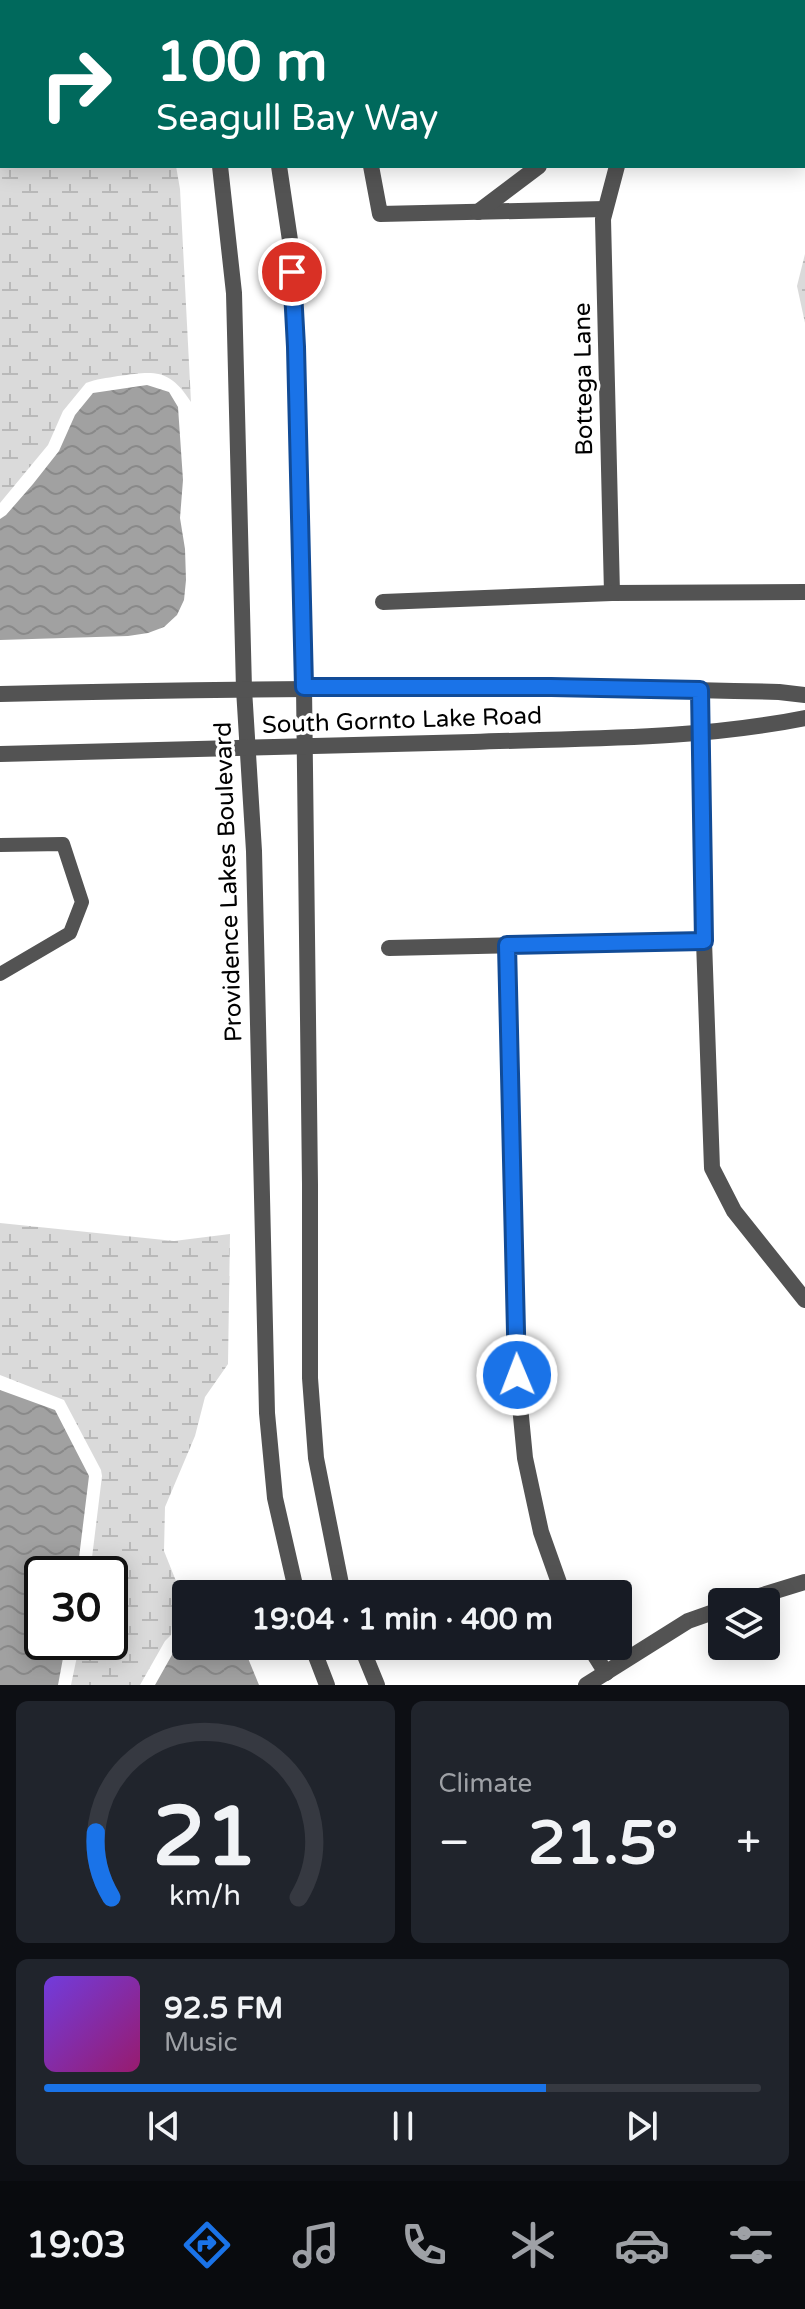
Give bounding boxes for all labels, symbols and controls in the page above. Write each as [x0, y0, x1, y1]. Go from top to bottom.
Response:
text: 100 m [156, 29, 327, 96]
icon: right [24, 32, 128, 136]
text: Seagull Bay Way [156, 97, 438, 140]
pin [258, 238, 326, 306]
icon: arrive [270, 250, 314, 294]
street label: Bottega Lane [568, 302, 599, 456]
street label: South Gornto Lake Road [261, 701, 543, 740]
street label: Providence Lakes Boulevard [208, 721, 249, 1043]
position arrow [475, 1333, 559, 1417]
speed limit sign: 30 [24, 1556, 128, 1660]
map controls [708, 1588, 780, 1660]
button: layers [708, 1588, 780, 1660]
text: 19:04 · 1 min · 400 m [251, 1601, 553, 1638]
text: Climate [439, 1768, 532, 1799]
text: 21 [153, 1788, 257, 1888]
text: 21.5° [528, 1808, 678, 1880]
text: − [439, 1817, 470, 1870]
text: + [736, 1817, 761, 1870]
text: km/h [169, 1879, 241, 1913]
text: 92.5 FM [164, 1990, 283, 2027]
text: Music [164, 2027, 237, 2058]
icon: previous [142, 2104, 186, 2148]
icon: pause [381, 2104, 425, 2148]
icon: next [620, 2104, 664, 2148]
icon: directions [179, 2217, 235, 2273]
icon: music [288, 2217, 344, 2273]
icon: phone [396, 2217, 452, 2273]
icon: climate [505, 2217, 561, 2273]
icon: car [614, 2217, 670, 2273]
icon: filters [723, 2217, 779, 2273]
text: 19:03 [26, 2224, 126, 2267]

